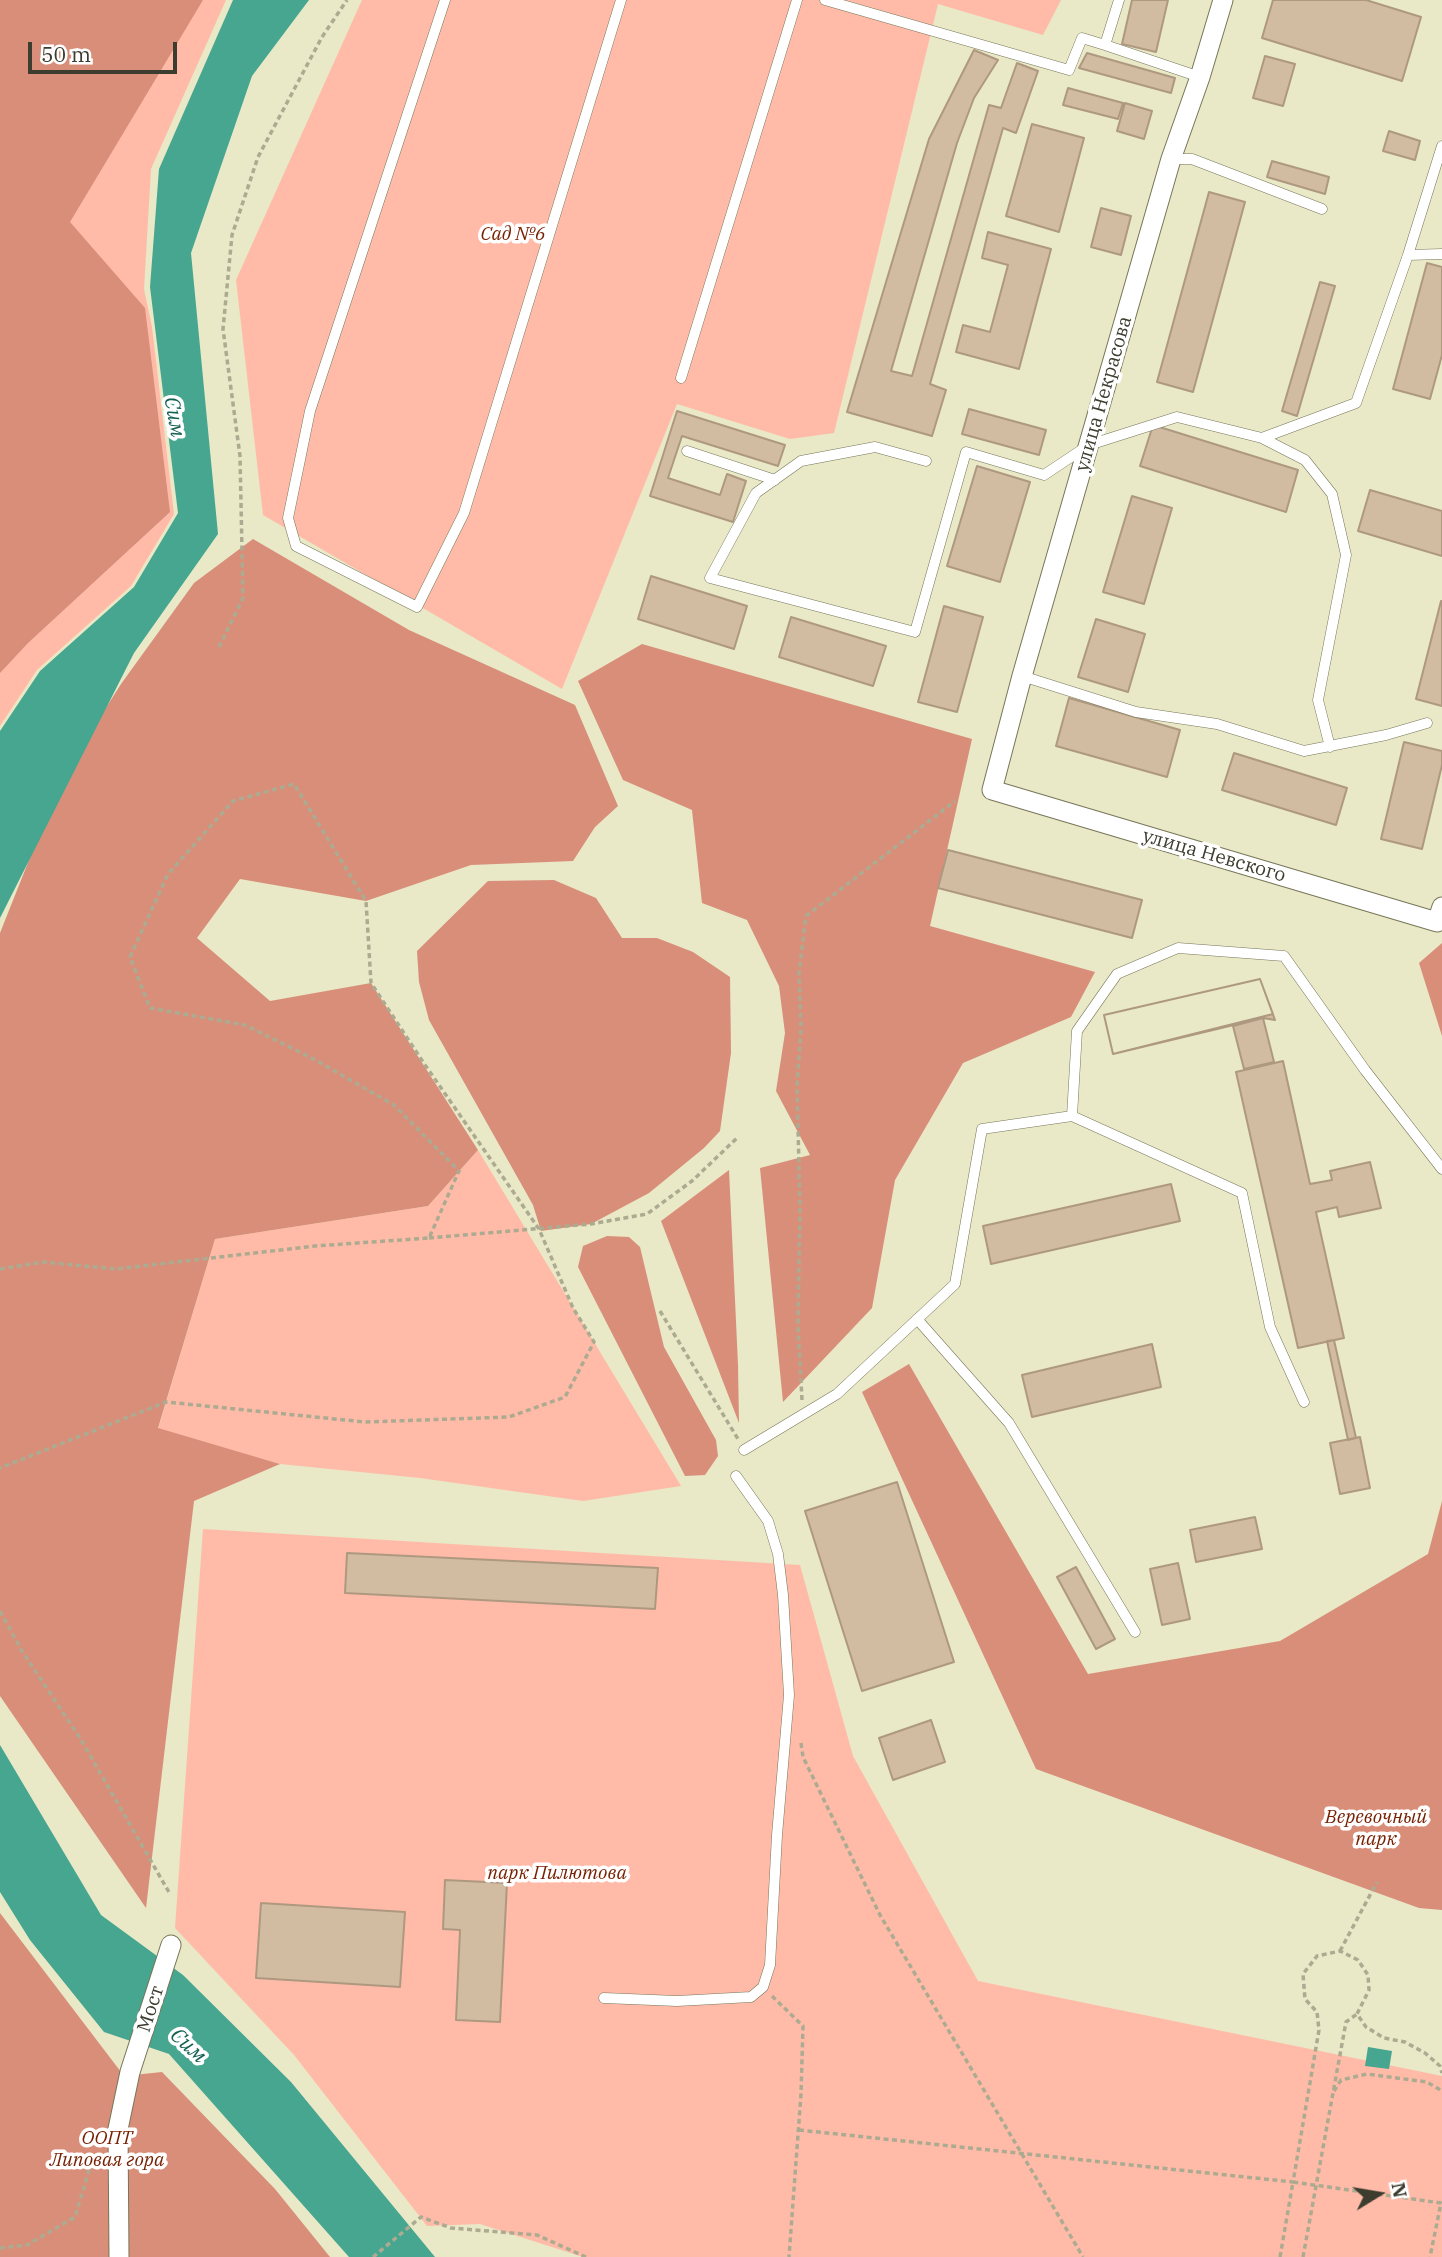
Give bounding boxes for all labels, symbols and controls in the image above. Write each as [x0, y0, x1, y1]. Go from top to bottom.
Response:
scale bar [32, 28, 180, 72]
text: 50 m [41, 40, 91, 68]
park label: Сад №6 [480, 224, 546, 246]
street label: улица Некрасова [1071, 314, 1137, 474]
water label: Сим [158, 395, 190, 439]
street label: улица Невского [1140, 825, 1288, 887]
park label: Веревочный парк [1325, 1807, 1427, 1851]
park label: парк Пилютова [487, 1863, 627, 1885]
street label: Мост [133, 1983, 169, 2035]
water label: Сим [165, 2023, 211, 2069]
park label: ООПТ Липовая гора [50, 2128, 164, 2172]
north arrow [1344, 2159, 1414, 2229]
text: N [1386, 2180, 1413, 2200]

